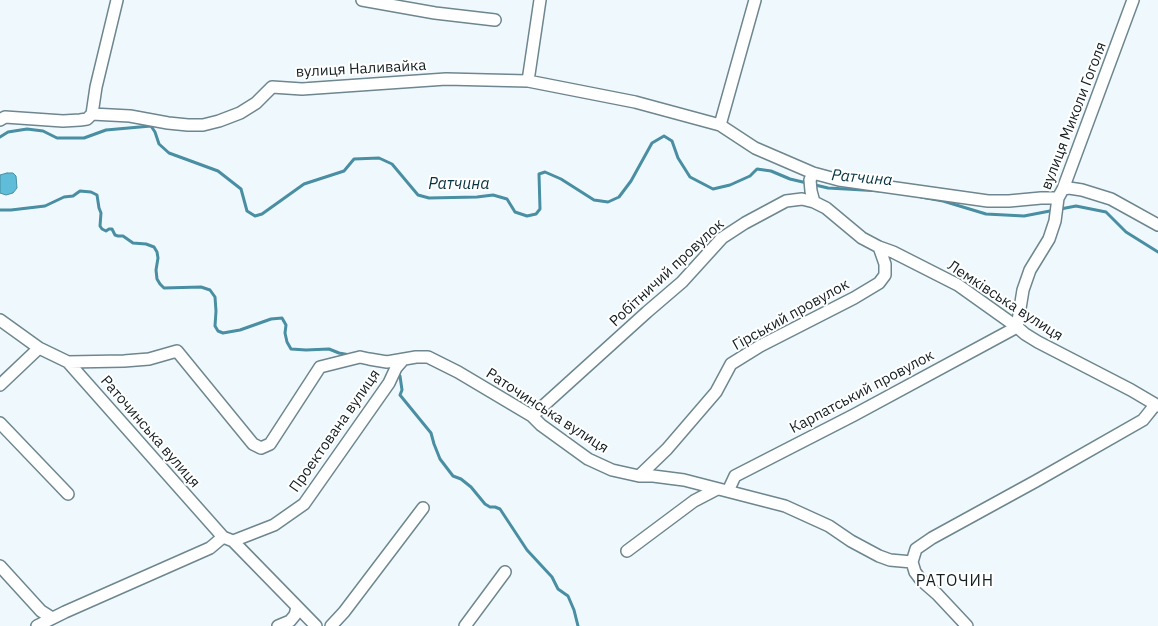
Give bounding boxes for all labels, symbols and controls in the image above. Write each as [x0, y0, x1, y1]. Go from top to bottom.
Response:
street label: вулиця Миколи Гоголя [1037, 39, 1111, 193]
street label: вулиця Наливайка [295, 57, 427, 81]
water label: Ратчина [831, 166, 893, 190]
water label: Ратчина [428, 174, 490, 194]
street label: Робітничий провулок [606, 215, 728, 331]
street label: Лемківська вулиця [944, 257, 1066, 345]
street label: Гірський провулок [729, 275, 853, 355]
street label: Карпатський провулок [787, 346, 937, 438]
street label: Раточинська вулиця [482, 365, 612, 457]
street label: Проектована вулиця [286, 366, 384, 496]
street label: Раточинська вулиця [96, 372, 204, 492]
district label: РАТОЧИН [915, 571, 995, 591]

